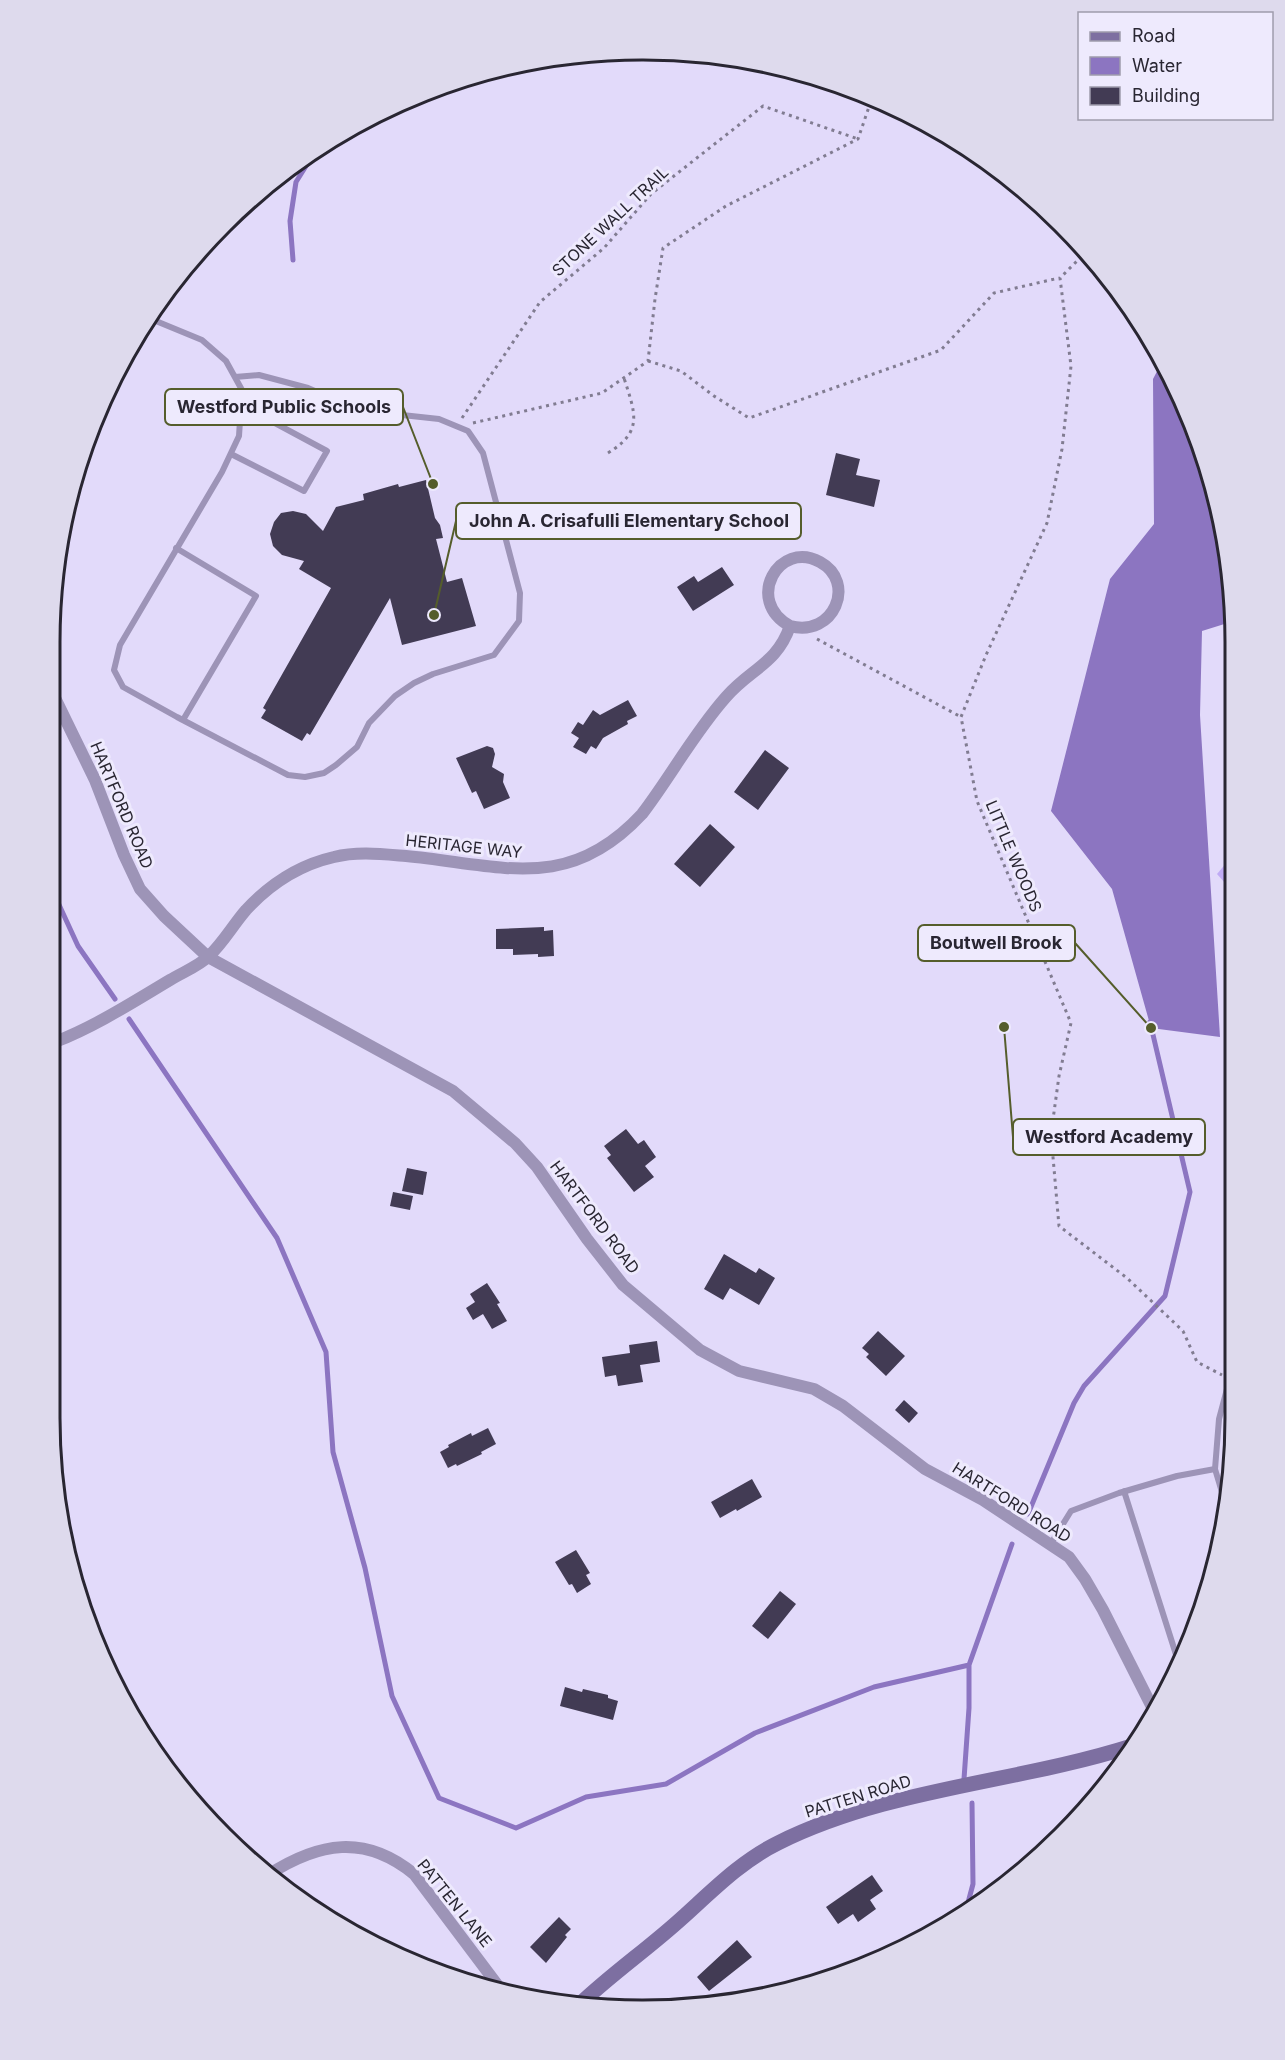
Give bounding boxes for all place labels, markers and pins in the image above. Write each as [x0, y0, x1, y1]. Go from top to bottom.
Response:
callout: Westford Public Schools [165, 389, 403, 425]
callout: John A. Crisafulli Elementary School [456, 503, 801, 539]
callout: Boutwell Brook [918, 925, 1075, 961]
callout: Westford Academy [1013, 1119, 1205, 1155]

